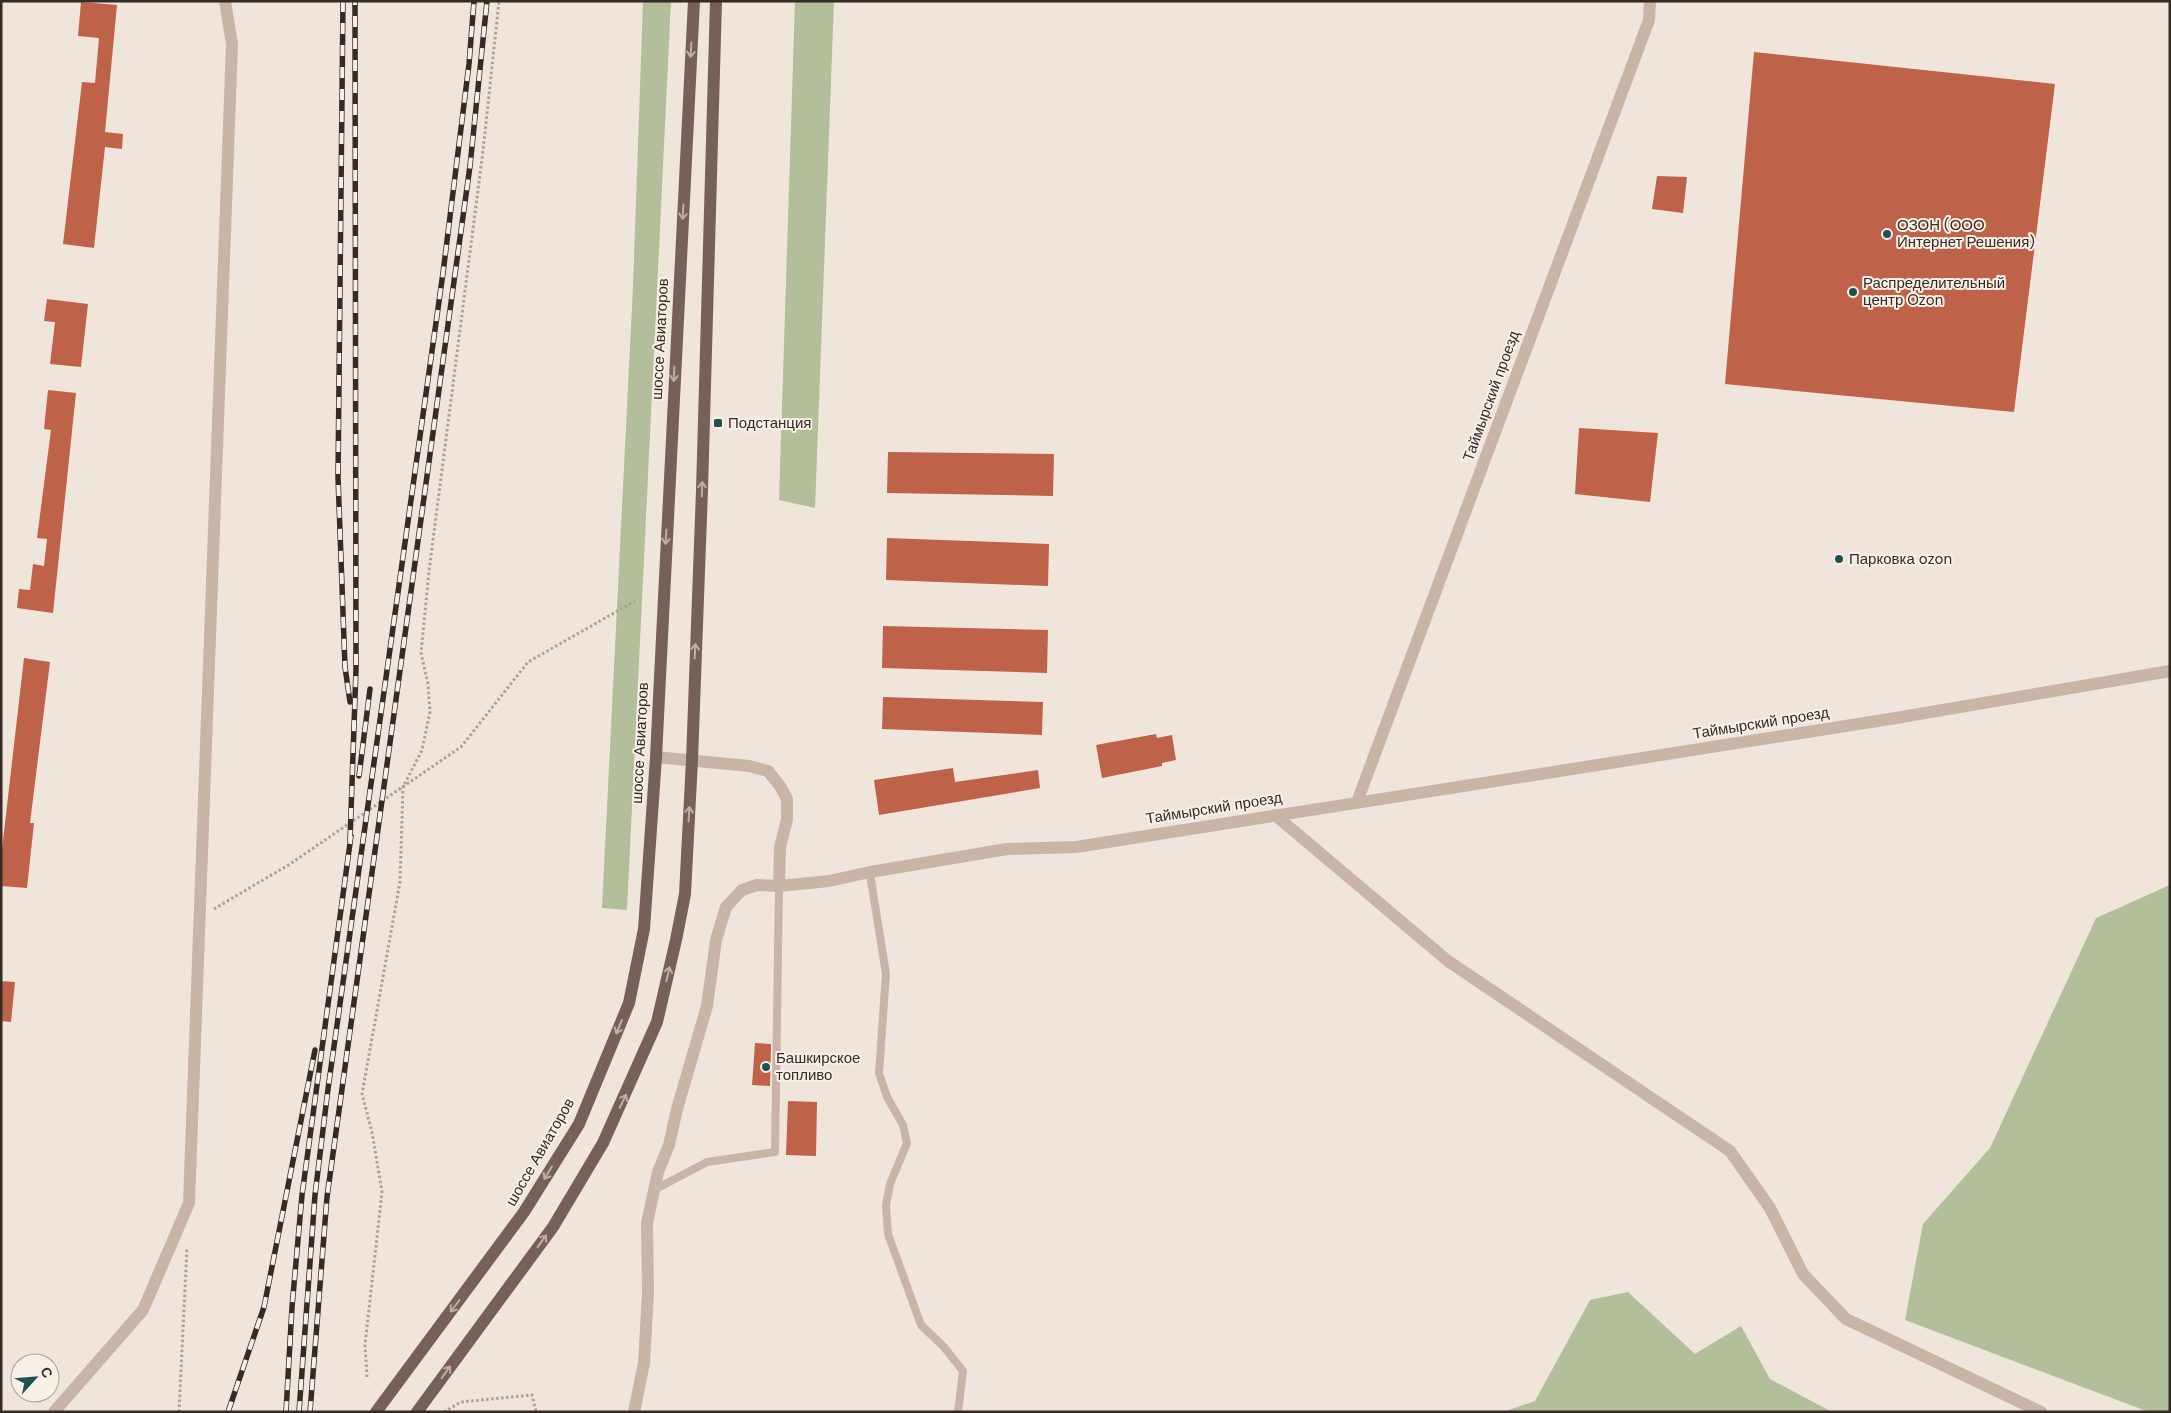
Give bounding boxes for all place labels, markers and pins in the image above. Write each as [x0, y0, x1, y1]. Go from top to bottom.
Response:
place label: ОЗОН (ООО Интернет Решения) [1897, 215, 2035, 252]
marker: ОЗОН (ООО Интернет Решения) [1881, 228, 1893, 240]
place label: Распределительный центр Ozon [1863, 273, 2005, 310]
marker: Распределительный центр Ozon [1847, 286, 1859, 298]
place label: Подстанция [728, 413, 811, 433]
marker: Подстанция [712, 417, 724, 429]
place label: Парковка ozon [1849, 549, 1952, 569]
marker: Парковка ozon [1833, 553, 1845, 565]
place label: Башкирское топливо [776, 1048, 860, 1085]
marker: Башкирское топливо [760, 1061, 772, 1073]

